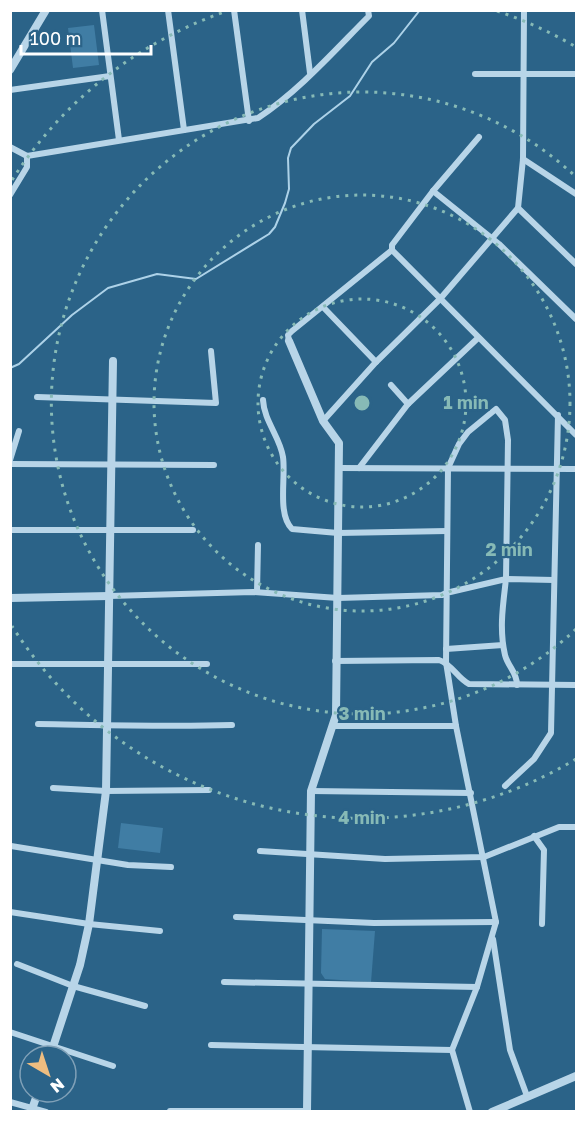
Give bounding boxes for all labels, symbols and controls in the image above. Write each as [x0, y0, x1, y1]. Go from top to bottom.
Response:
scale bar [21, 18, 152, 56]
text: 100 m [30, 27, 81, 49]
text: 1 min [443, 391, 489, 413]
centre of rings [352, 393, 372, 413]
text: 2 min [485, 538, 533, 560]
text: 3 min [338, 702, 386, 724]
text: 4 min [338, 806, 386, 828]
north arrow [18, 1044, 78, 1104]
text: N [46, 1074, 68, 1097]

